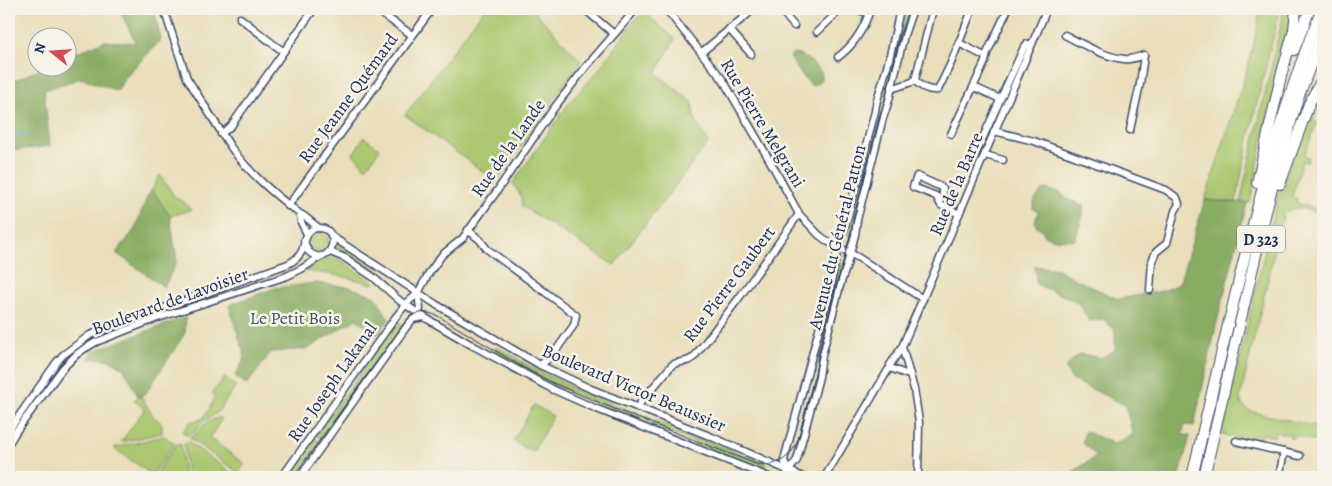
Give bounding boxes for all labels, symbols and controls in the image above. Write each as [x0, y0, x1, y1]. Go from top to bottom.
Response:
north arrow [28, 28, 78, 78]
street label: Rue Jeanne Quémard [293, 28, 403, 168]
text: N [29, 41, 51, 56]
street label: Rue Pierre Melgrani [715, 54, 811, 192]
street label: Rue de la Lande [465, 94, 551, 202]
street label: Rue de la Barre [923, 129, 989, 239]
street label: Avenue du Général Patton [802, 142, 872, 333]
street label: Rue Pierre Gaubert [677, 221, 781, 347]
road number: D 323 [1237, 225, 1285, 252]
street label: Boulevard de Lavoisier [88, 261, 252, 341]
park label: Le Petit Bois [250, 306, 340, 330]
street label: Rue Joseph Lakanal [282, 317, 383, 447]
street label: Boulevard Victor Beaussier [538, 338, 730, 438]

